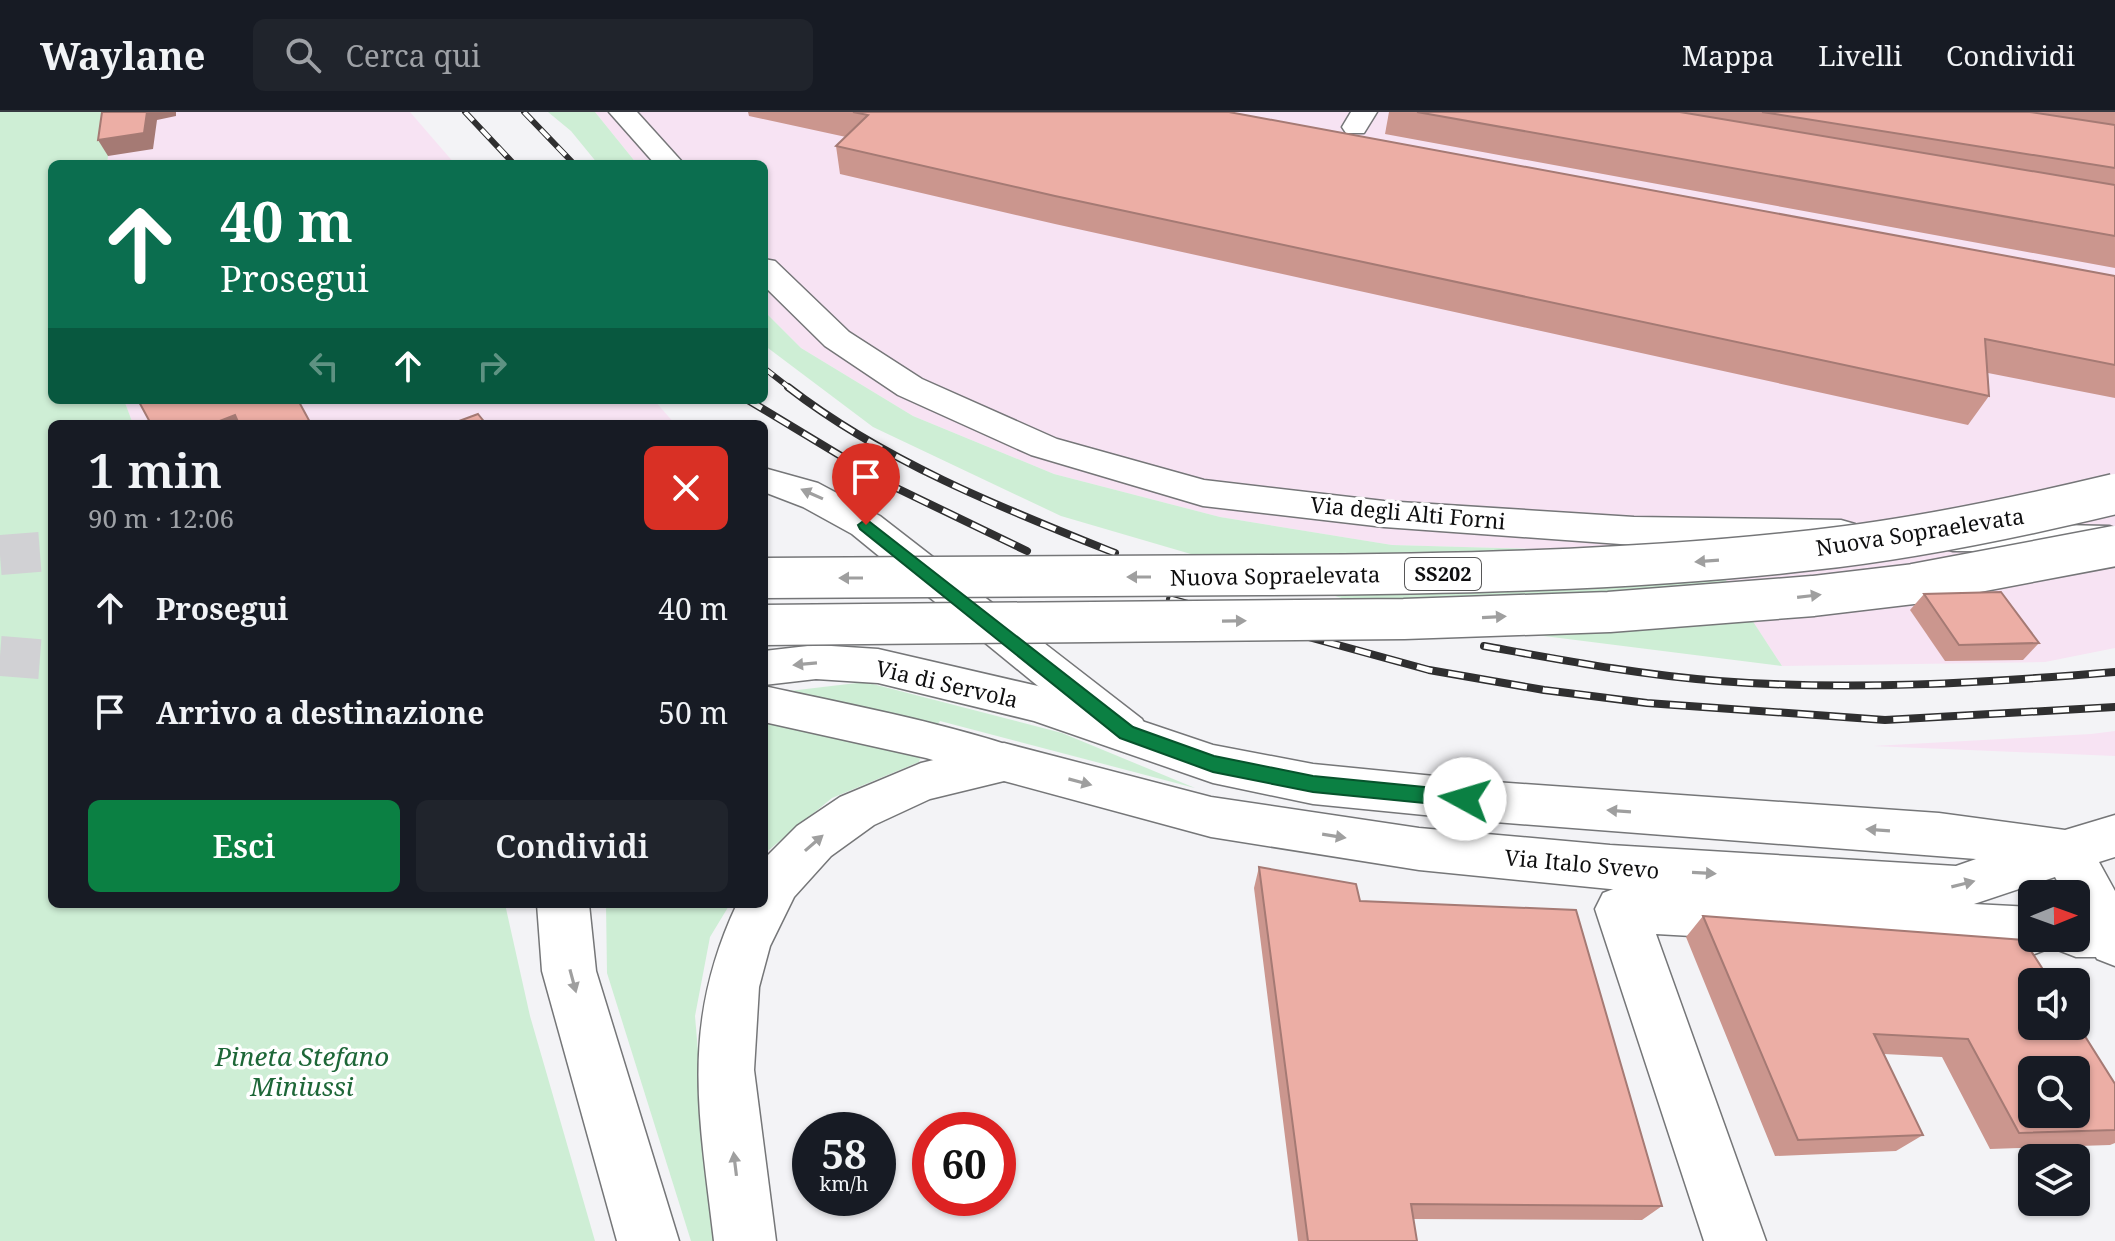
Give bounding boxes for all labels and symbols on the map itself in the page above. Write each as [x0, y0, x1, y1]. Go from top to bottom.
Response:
pin [832, 443, 900, 525]
one-way arrow [800, 488, 823, 501]
street label: Via degli Alti Forni [1309, 489, 1507, 535]
street label: Nuova Sopraelevata [1814, 500, 2026, 562]
one-way arrow [1694, 555, 1719, 568]
street label: Nuova Sopraelevata [1170, 558, 1380, 592]
road number: SS202 [1405, 558, 1481, 590]
one-way arrow [1126, 571, 1151, 583]
one-way arrow [838, 572, 863, 584]
one-way arrow [1797, 589, 1822, 602]
one-way arrow [1482, 610, 1507, 623]
one-way arrow [1222, 615, 1247, 627]
street label: Via di Servola [873, 652, 1021, 714]
one-way arrow [792, 658, 817, 671]
position arrow [1423, 757, 1507, 841]
one-way arrow [1067, 777, 1092, 789]
one-way arrow [1606, 804, 1631, 817]
one-way arrow [1866, 823, 1891, 836]
one-way arrow [1322, 830, 1347, 843]
one-way arrow [803, 835, 823, 852]
street label: Via Italo Svevo [1503, 841, 1661, 885]
one-way arrow [1692, 867, 1717, 880]
one-way arrow [1950, 877, 1975, 890]
north arrow [2018, 880, 2090, 952]
one-way arrow [567, 969, 579, 994]
park label: Pineta Stefano Miniussi [214, 1038, 389, 1104]
speed limit sign: 60 [912, 1112, 1016, 1216]
one-way arrow [729, 1151, 742, 1176]

